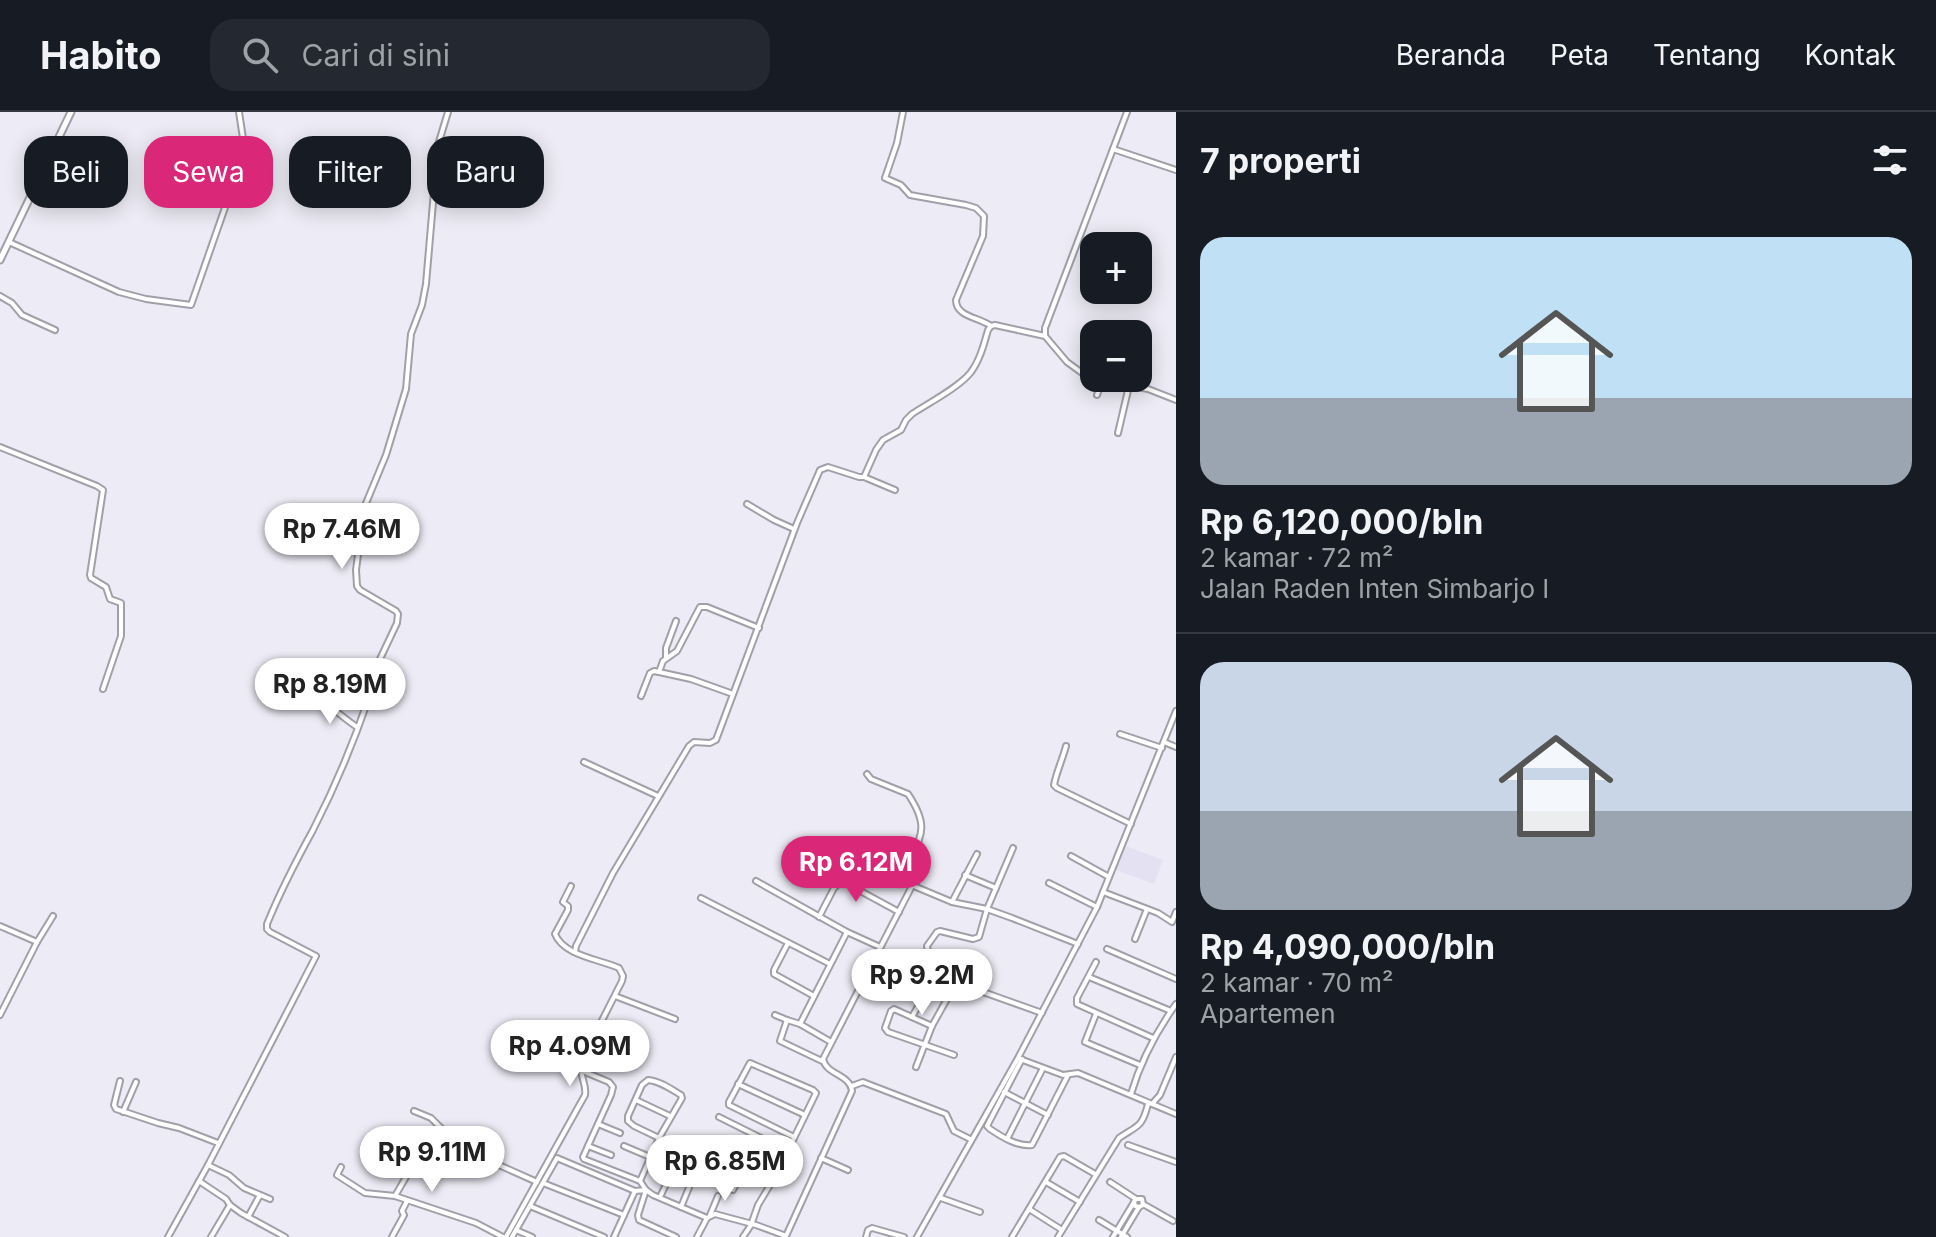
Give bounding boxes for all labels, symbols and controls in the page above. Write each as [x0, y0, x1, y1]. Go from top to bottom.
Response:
search box [210, 19, 770, 91]
text: Habito [40, 32, 162, 78]
icon: search [238, 33, 282, 77]
text: Cari di sini [302, 37, 450, 73]
text: Beranda [1396, 38, 1506, 72]
text: Peta [1550, 38, 1609, 72]
text: Tentang [1653, 38, 1761, 72]
text: Kontak [1805, 38, 1896, 72]
chip: Beli [24, 136, 128, 208]
chip: Sewa [144, 136, 273, 208]
chip: Filter [289, 136, 411, 208]
chip: Baru [427, 136, 544, 208]
icon: filters [1868, 138, 1912, 182]
text: 7 properti [1200, 140, 1361, 181]
map controls [1080, 232, 1152, 392]
button: + [1080, 232, 1152, 304]
icon: home [1484, 289, 1628, 433]
button: − [1080, 320, 1152, 392]
text: Rp 6,120,000/bln [1200, 501, 1483, 542]
pin: Rp 7.46M [259, 503, 425, 571]
text: Rp 7.46M [283, 513, 401, 544]
text: 2 kamar · 72 m² [1200, 542, 1393, 573]
text: Jalan Raden Inten Simbarjo I [1200, 573, 1549, 604]
pin: Rp 8.19M [247, 658, 413, 726]
text: Rp 8.19M [273, 668, 387, 699]
icon: home [1484, 714, 1628, 858]
pin: Rp 6.12M [773, 836, 939, 904]
text: Rp 6.12M [799, 846, 913, 877]
text: Rp 4,090,000/bln [1200, 926, 1495, 967]
pin: Rp 9.2M [848, 949, 996, 1017]
text: Rp 9.2M [869, 959, 975, 990]
text: 2 kamar · 70 m² [1200, 967, 1394, 998]
text: Apartemen [1200, 998, 1336, 1029]
pin: Rp 4.09M [487, 1020, 653, 1088]
text: Rp 4.09M [509, 1030, 631, 1061]
pin: Rp 9.11M [349, 1126, 515, 1194]
pin: Rp 6.85M [642, 1135, 808, 1203]
text: Rp 9.11M [378, 1136, 486, 1167]
text: Rp 6.85M [664, 1145, 786, 1176]

